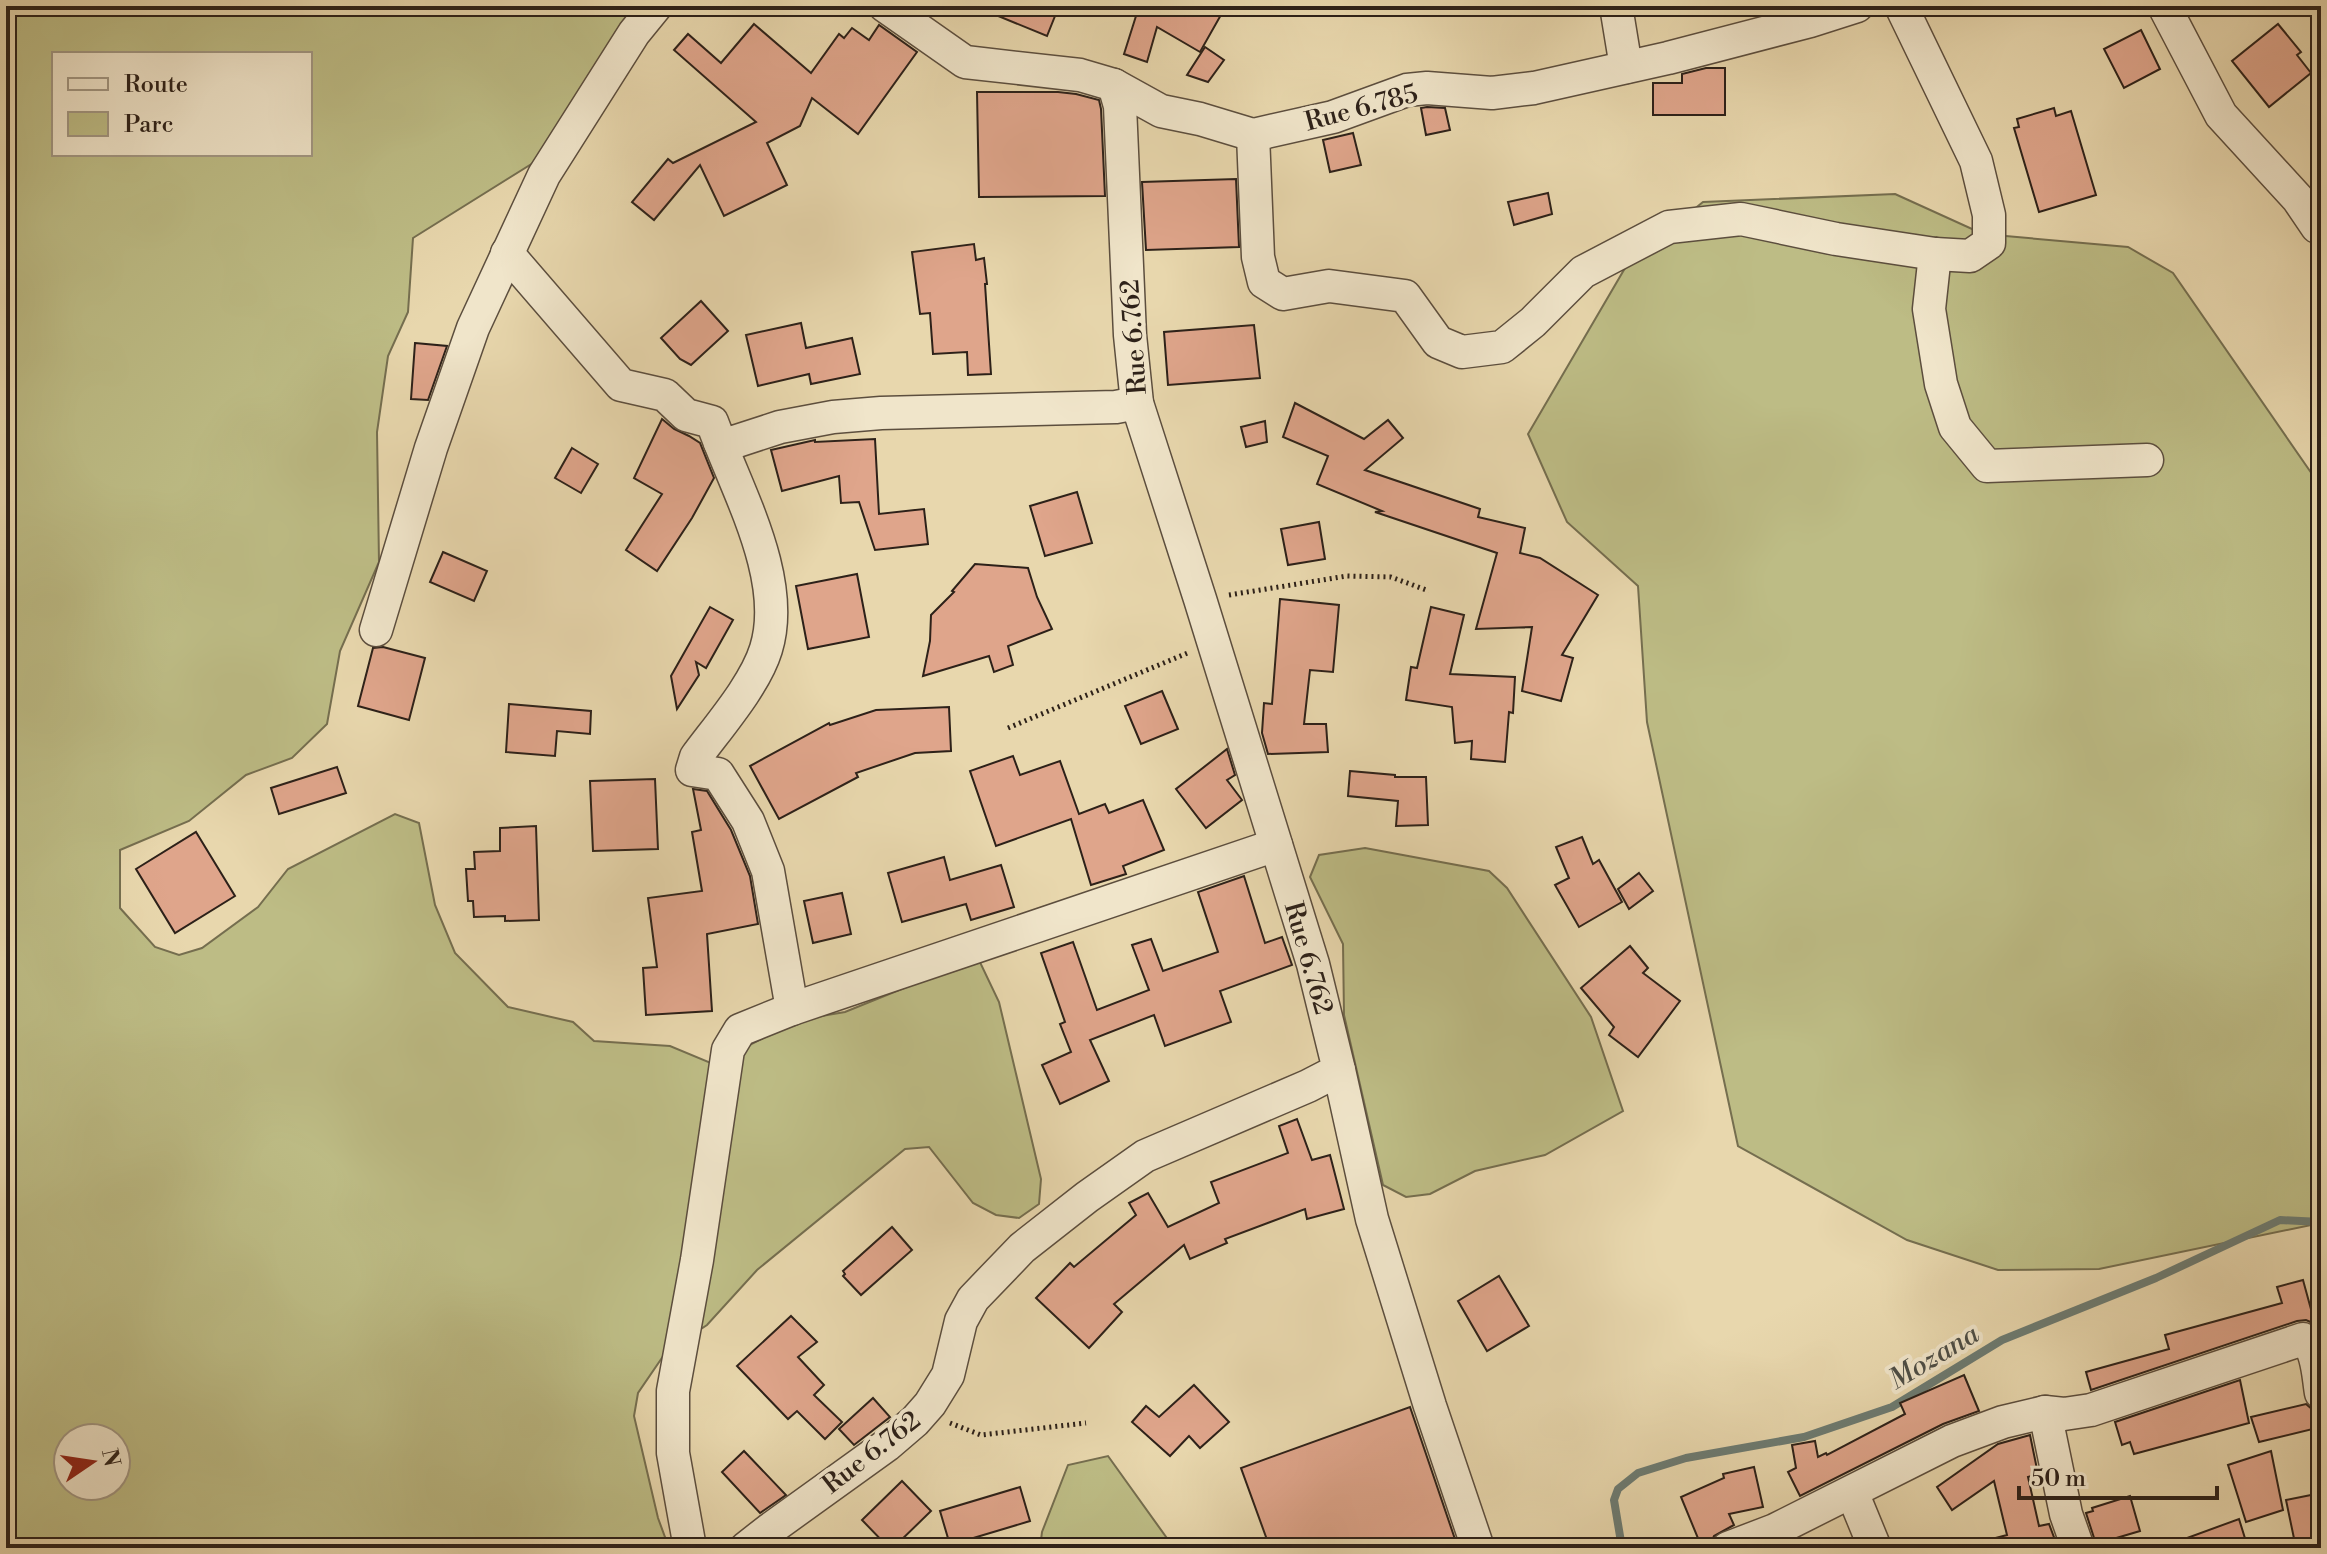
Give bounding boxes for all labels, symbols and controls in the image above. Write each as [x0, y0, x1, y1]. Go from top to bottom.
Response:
legend [52, 52, 312, 156]
text: Route [124, 70, 188, 100]
street label: Rue 6.785 [1301, 78, 1421, 138]
text: Parc [124, 110, 174, 140]
street label: Rue 6.762 [1114, 278, 1154, 396]
street label: Rue 6.762 [1277, 898, 1339, 1018]
water label: Mozana [1882, 1316, 1986, 1398]
street label: Rue 6.762 [816, 1405, 927, 1501]
north arrow [52, 1422, 132, 1502]
text: N [95, 1446, 125, 1470]
scale bar [2019, 1450, 2217, 1500]
text: 50 m [2031, 1464, 2086, 1494]

